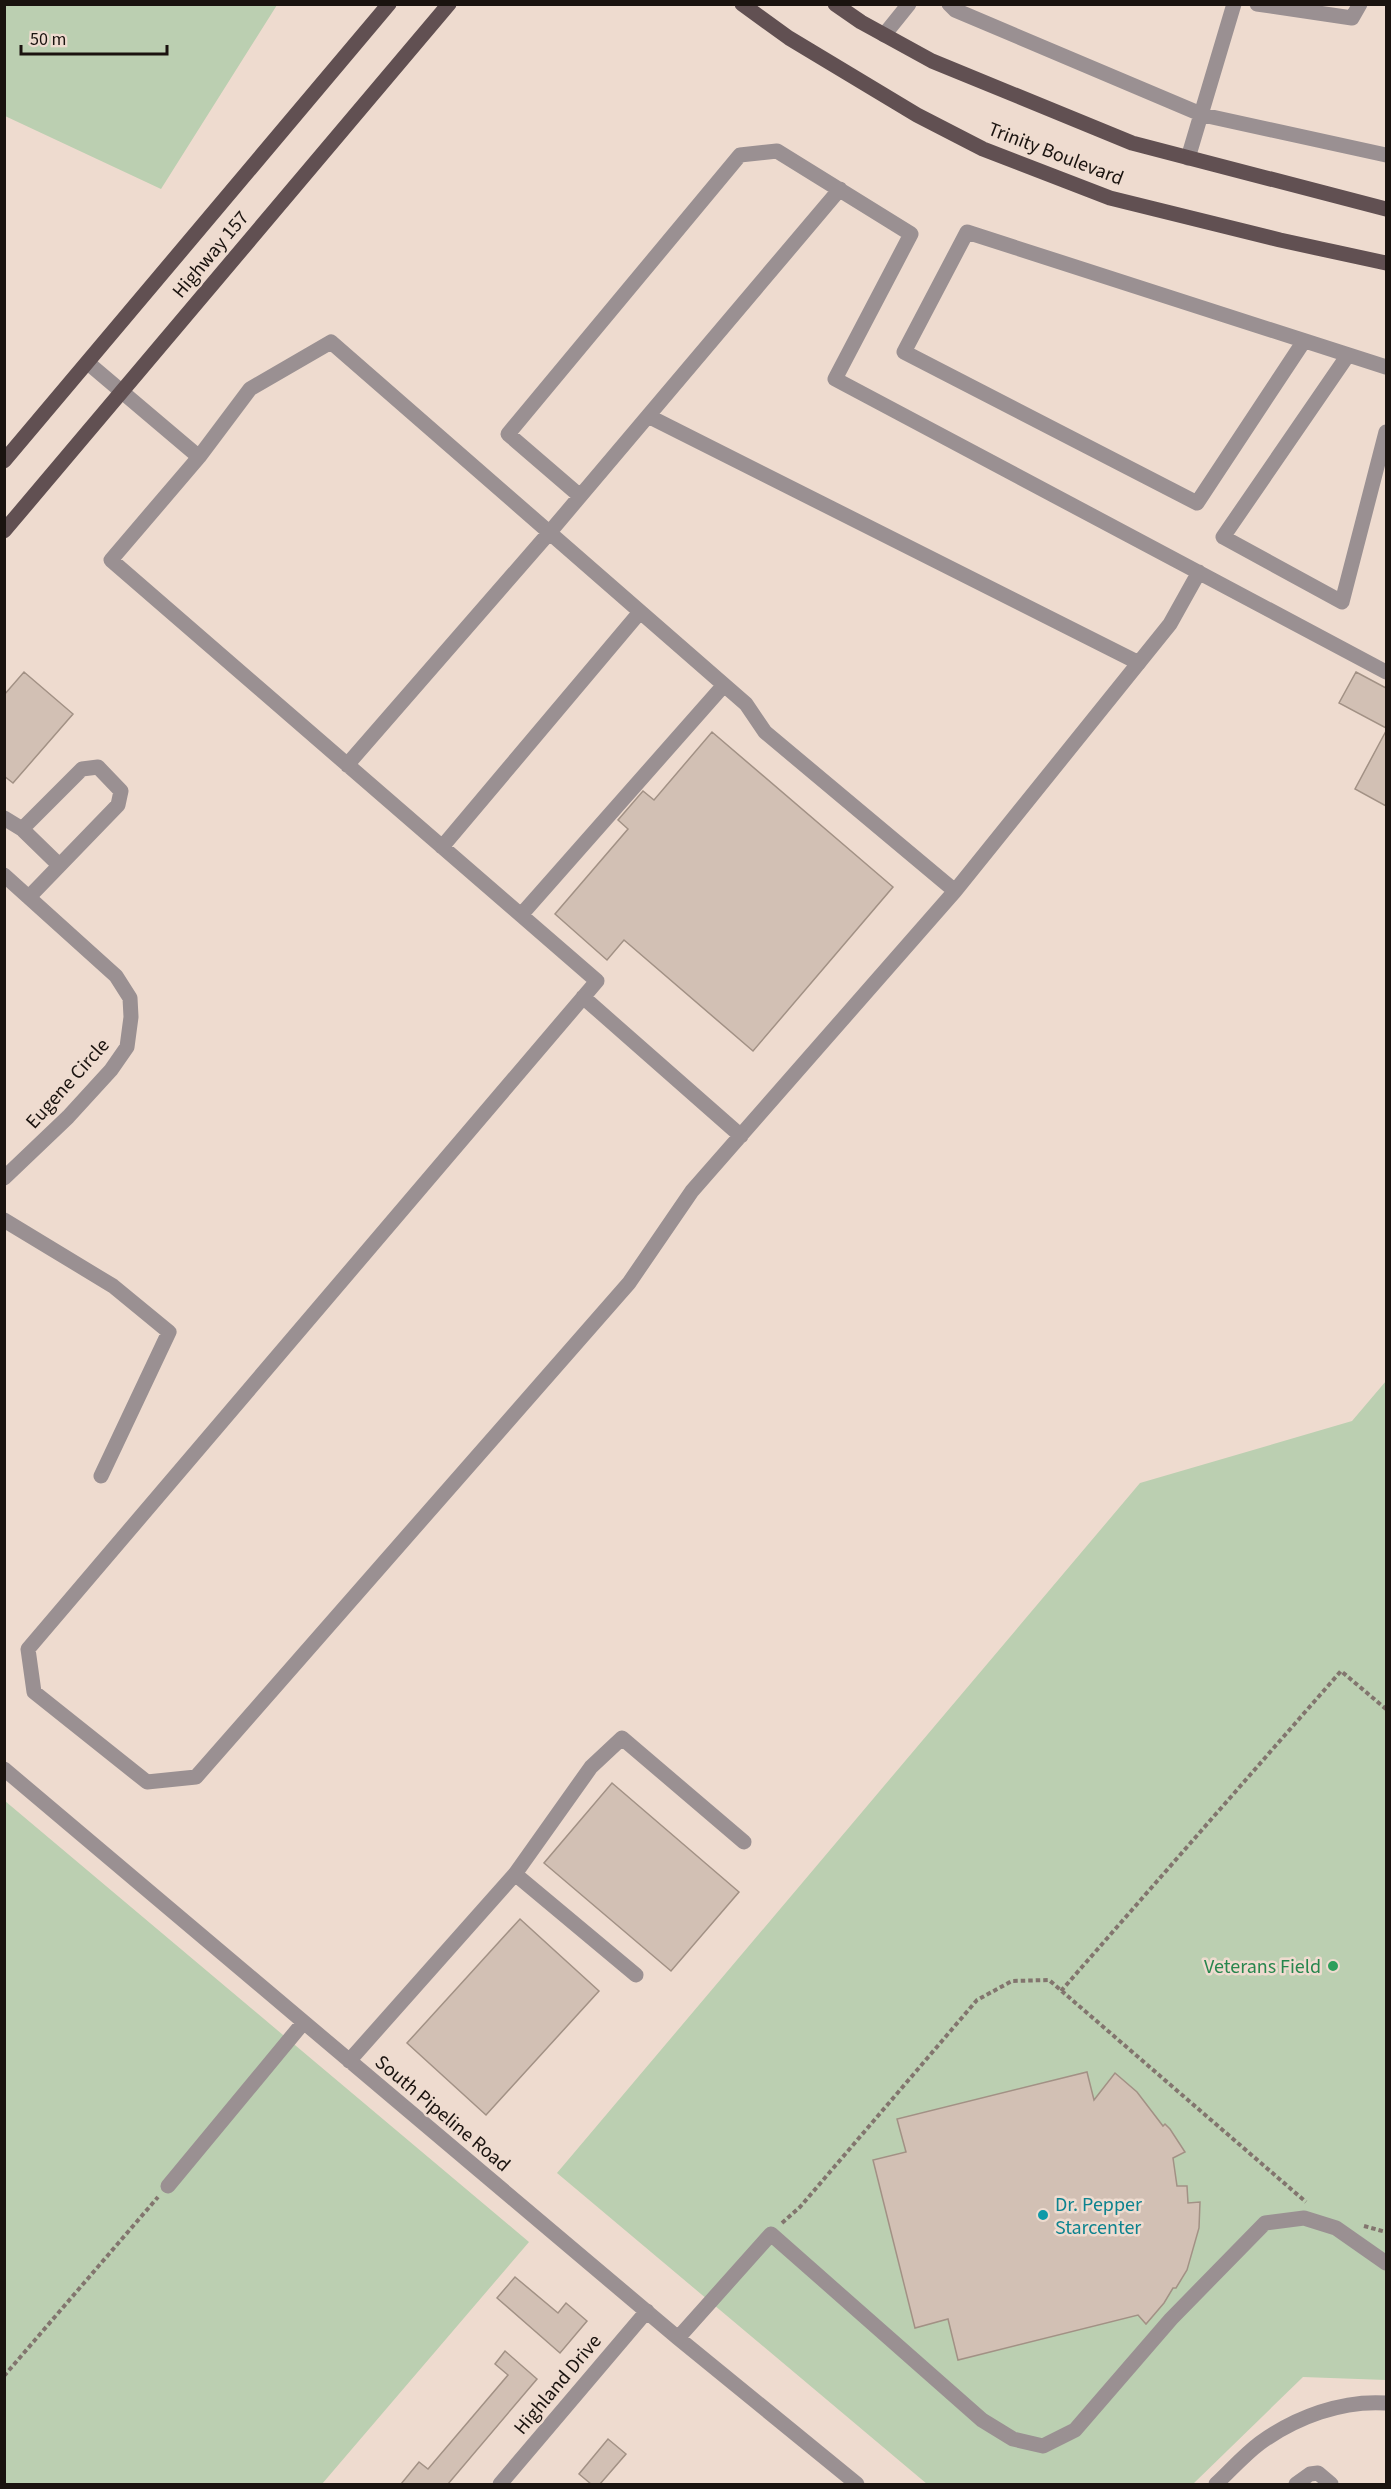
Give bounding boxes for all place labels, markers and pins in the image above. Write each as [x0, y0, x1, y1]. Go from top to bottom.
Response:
place label: Veterans Field [1204, 1953, 1321, 1981]
marker: Veterans Field [1326, 1959, 1340, 1973]
place label: Dr. Pepper Starcenter [1055, 2191, 1142, 2242]
marker: Dr. Pepper Starcenter [1036, 2208, 1050, 2222]

